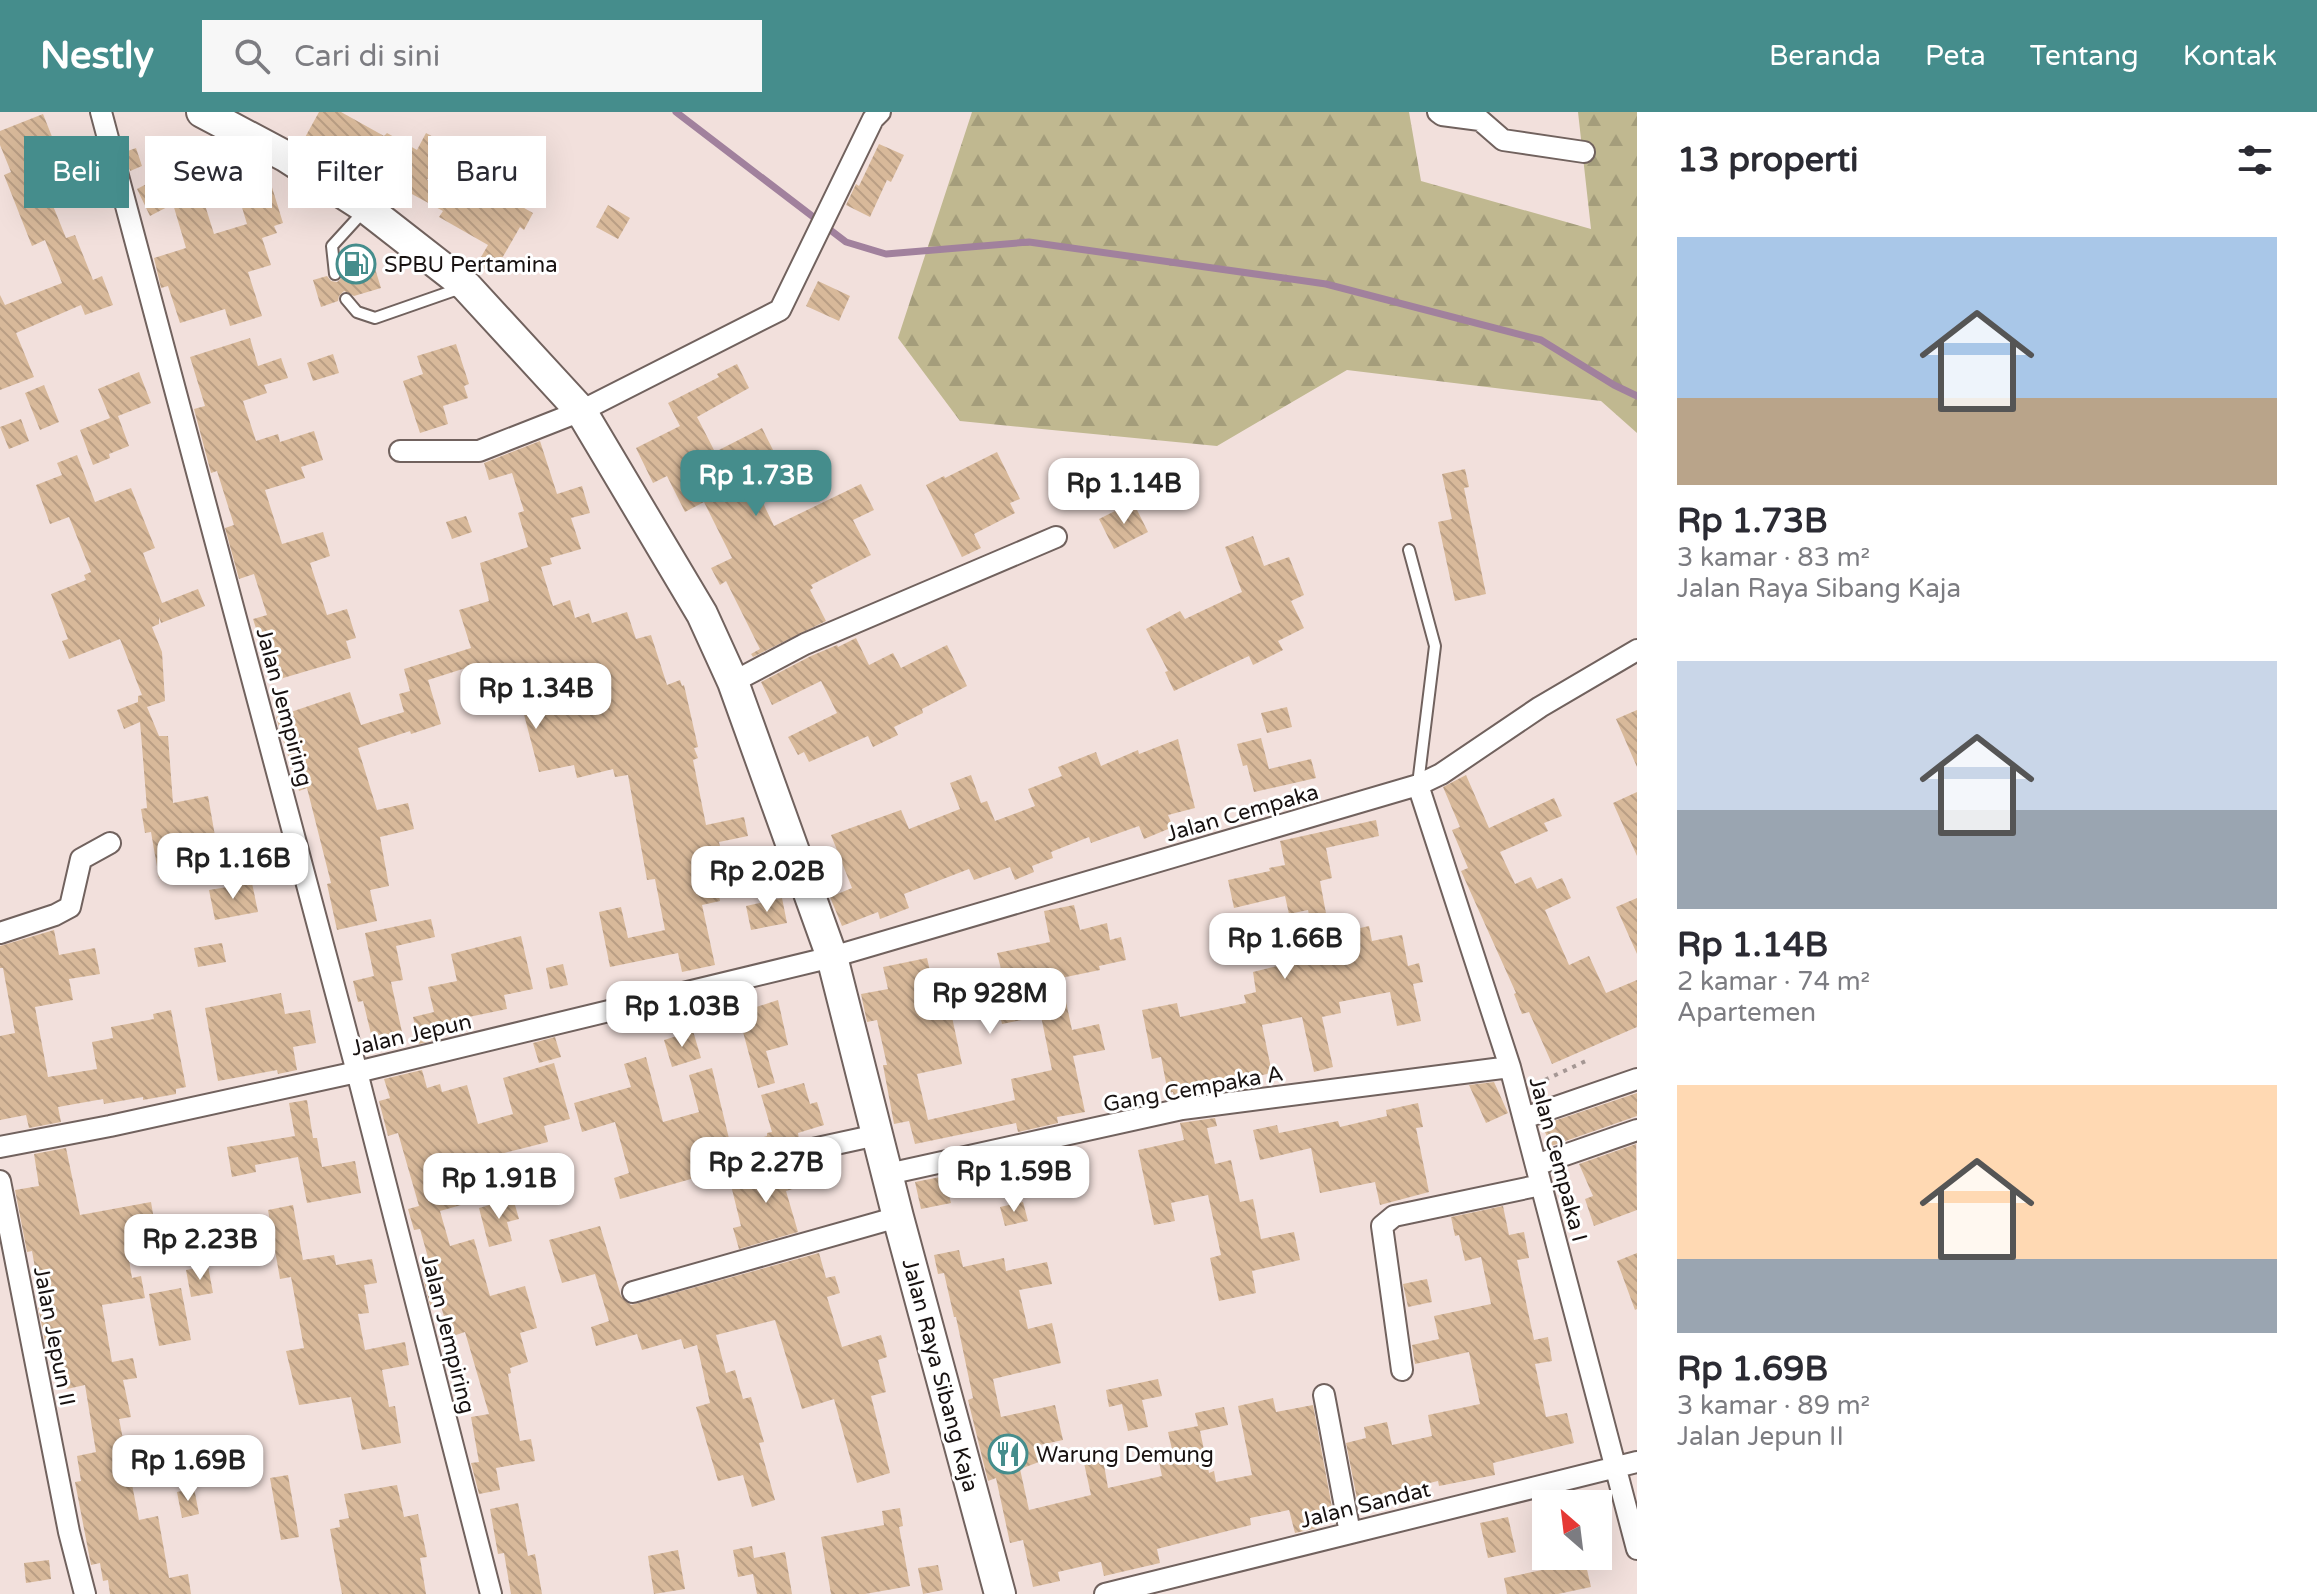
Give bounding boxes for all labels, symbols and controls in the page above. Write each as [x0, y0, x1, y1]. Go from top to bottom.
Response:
search box [202, 20, 762, 92]
text: Nestly [40, 33, 154, 79]
icon: search [230, 34, 274, 78]
text: Cari di sini [294, 38, 440, 75]
text: Beranda [1769, 39, 1881, 73]
text: Peta [1925, 39, 1986, 73]
text: Tentang [2030, 39, 2139, 73]
text: Kontak [2183, 39, 2277, 73]
chip: Beli [24, 136, 129, 208]
chip: Sewa [145, 136, 272, 208]
chip: Filter [288, 136, 412, 208]
chip: Baru [428, 136, 546, 208]
icon: filters [2233, 138, 2277, 182]
text: 13 properti [1677, 140, 1858, 181]
fuel station icon: SPBU Pertamina [335, 243, 377, 285]
place label: SPBU Pertamina [384, 252, 558, 278]
icon: home [1905, 289, 2049, 433]
pin: Rp 1.73B [673, 450, 839, 518]
pin: Rp 1.14B [1041, 458, 1207, 526]
text: Rp 1.73B [698, 460, 814, 491]
text: Rp 1.14B [1066, 468, 1182, 499]
text: Rp 1.73B [1677, 501, 1828, 542]
text: 3 kamar · 83 m² [1677, 542, 1870, 573]
text: Jalan Raya Sibang Kaja [1677, 573, 1961, 604]
street label: Jalan Jempiring [250, 625, 318, 789]
pin: Rp 1.34B [453, 663, 619, 731]
text: Rp 1.34B [478, 673, 594, 704]
icon: home [1905, 713, 2049, 857]
street label: Jalan Cempaka [1163, 779, 1322, 847]
pin: Rp 1.16B [150, 833, 316, 901]
text: Rp 1.16B [175, 843, 291, 874]
pin: Rp 2.02B [684, 846, 850, 914]
text: Rp 2.02B [709, 856, 825, 887]
pin: Rp 1.66B [1202, 913, 1368, 981]
text: Rp 1.66B [1227, 923, 1343, 954]
text: Rp 1.14B [1677, 925, 1828, 966]
text: 2 kamar · 74 m² [1677, 966, 1870, 997]
pin: Rp 928M [916, 968, 1064, 1036]
text: Rp 928M [932, 978, 1048, 1009]
pin: Rp 1.03B [599, 981, 765, 1049]
text: Rp 1.03B [624, 991, 740, 1022]
text: Apartemen [1677, 997, 1816, 1028]
street label: Jalan Jepun [348, 1008, 474, 1061]
street label: Gang Cempaka A [1101, 1060, 1285, 1118]
street label: Jalan Cempaka I [1524, 1074, 1593, 1245]
pin: Rp 2.27B [683, 1137, 849, 1205]
icon: home [1905, 1137, 2049, 1281]
pin: Rp 1.59B [931, 1146, 1097, 1214]
text: Rp 2.27B [708, 1147, 824, 1178]
pin: Rp 1.91B [416, 1153, 582, 1221]
text: Rp 1.59B [956, 1156, 1072, 1187]
text: Rp 1.91B [441, 1163, 557, 1194]
pin: Rp 2.23B [117, 1214, 283, 1282]
text: Rp 2.23B [142, 1224, 258, 1255]
street label: Jalan Jempiring [416, 1252, 480, 1416]
street label: Jalan Raya Sibang Kaja [896, 1256, 984, 1495]
street label: Jalan Jepun II [28, 1264, 80, 1408]
text: Rp 1.69B [1677, 1349, 1828, 1390]
text: 3 kamar · 89 m² [1677, 1390, 1870, 1421]
text: Jalan Jepun II [1677, 1421, 1844, 1452]
restaurant icon: Warung Demung [987, 1433, 1029, 1475]
pin: Rp 1.69B [105, 1435, 271, 1503]
place label: Warung Demung [1036, 1442, 1214, 1468]
text: Rp 1.69B [130, 1445, 246, 1476]
street label: Jalan Sandat [1297, 1476, 1433, 1534]
north arrow [1532, 1490, 1612, 1570]
map controls [1532, 1490, 1612, 1570]

